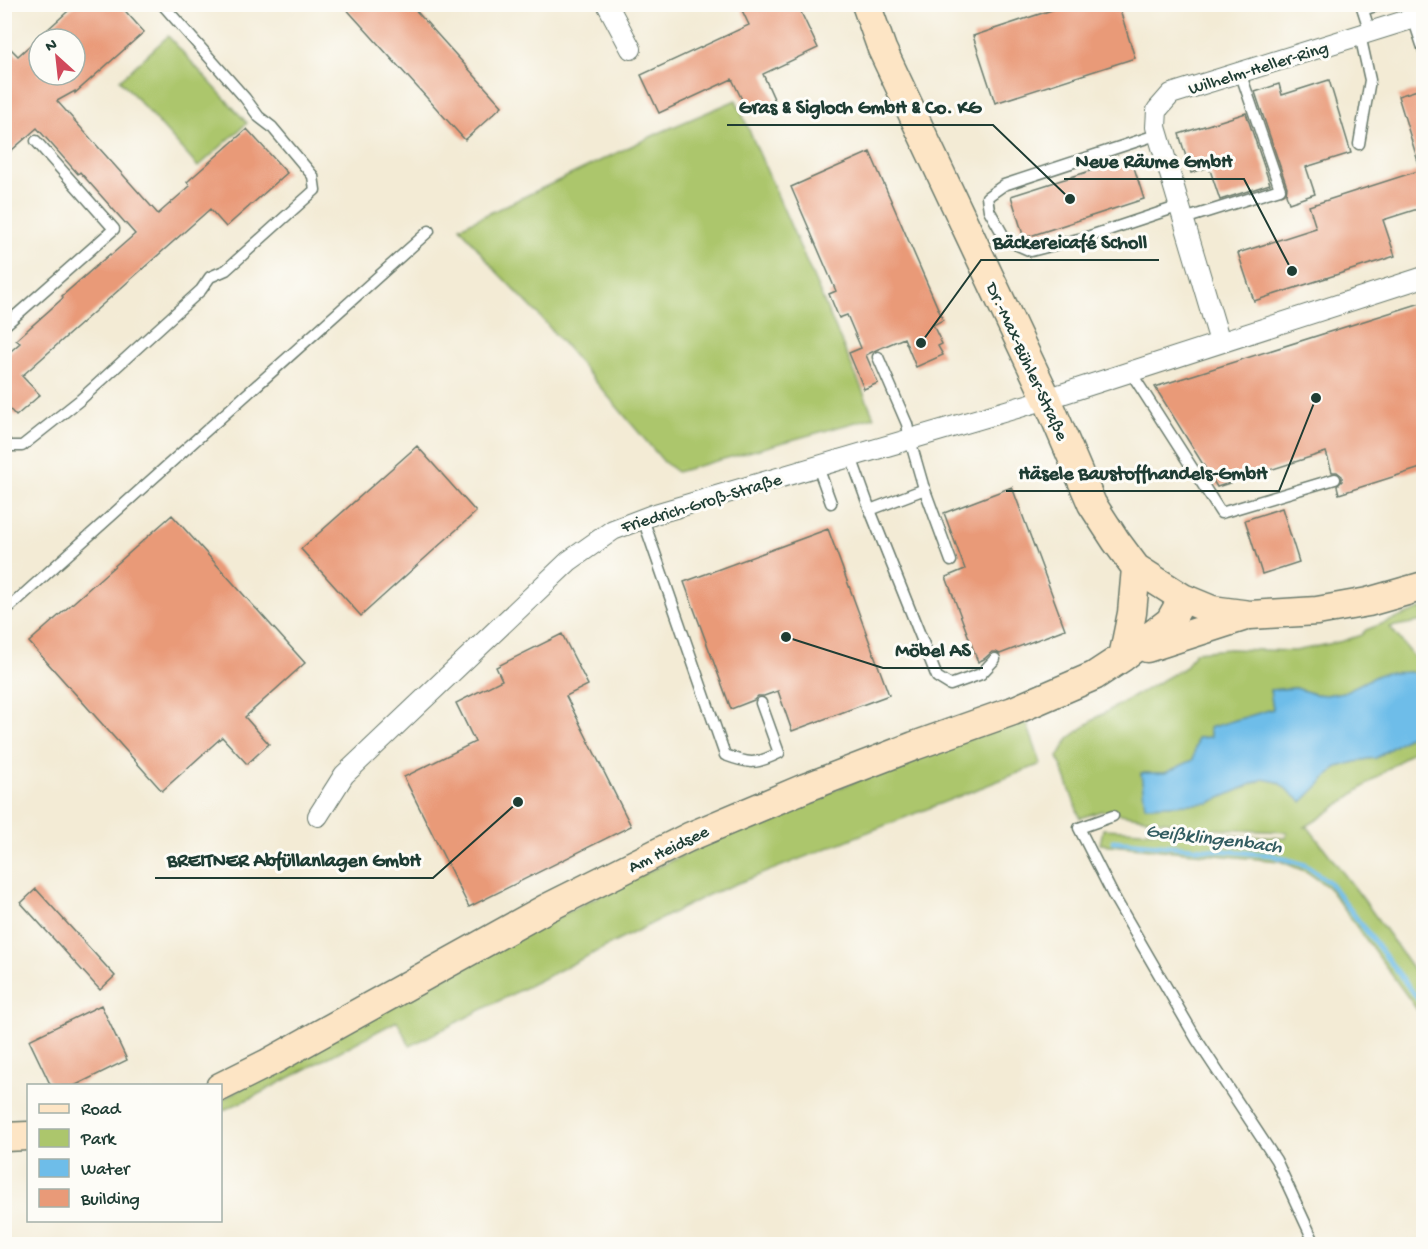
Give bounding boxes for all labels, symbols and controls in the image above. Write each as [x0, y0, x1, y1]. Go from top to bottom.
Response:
north arrow [27, 27, 87, 87]
text: N [43, 36, 61, 58]
street label: Wilhelm-Heller-Ring [1186, 38, 1331, 101]
callout: Gras & Sigloch GmbH & Co. KG [727, 87, 993, 125]
text: Gras & Sigloch GmbH & Co. KG [739, 98, 983, 121]
callout: Neue Räume GmbH [1064, 141, 1244, 179]
text: Neue Räume GmbH [1076, 152, 1233, 175]
callout: Bäckereicafé Scholl [981, 222, 1159, 260]
text: Bäckereicafé Scholl [992, 233, 1148, 256]
street label: Dr.-Max-Bühler-Straße [979, 279, 1072, 445]
callout: Häsele Baustoffhandels-GmbH [1006, 453, 1279, 491]
text: Häsele Baustoffhandels-GmbH [1019, 464, 1268, 487]
street label: Friedrich-Groß-Straße [618, 470, 785, 539]
callout: Möbel AS [883, 630, 983, 668]
text: Möbel AS [895, 641, 971, 664]
street label: Am Heidsee [625, 821, 713, 879]
water label: Geißklingenbach [1144, 821, 1283, 860]
callout: BREITNER Abfüllanlagen GmbH [155, 840, 433, 878]
text: BREITNER Abfüllanlagen GmbH [166, 851, 422, 874]
legend [27, 1084, 222, 1222]
text: Road [81, 1100, 122, 1121]
text: Park [80, 1130, 117, 1151]
text: Water [81, 1160, 131, 1181]
text: Building [80, 1190, 140, 1211]

